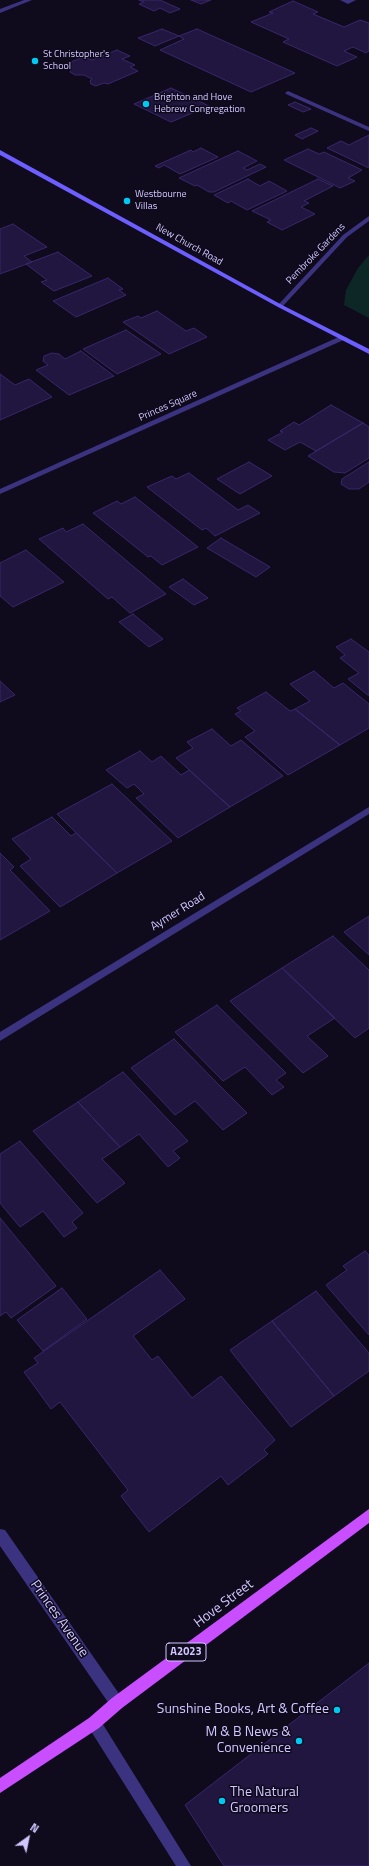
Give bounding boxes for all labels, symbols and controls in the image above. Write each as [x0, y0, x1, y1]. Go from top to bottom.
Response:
place label: St Christopher's School [43, 49, 110, 72]
marker: St Christopher's School [30, 56, 40, 66]
place label: Brighton and Hove Hebrew Congregation [154, 92, 245, 116]
marker: Brighton and Hove Hebrew Congregation [141, 99, 151, 109]
place label: Westbourne Villas [135, 189, 187, 212]
marker: Westbourne Villas [122, 196, 132, 206]
street label: Pembroke Gardens [284, 221, 348, 287]
street label: New Church Road [153, 222, 225, 268]
street label: Princes Square [137, 388, 199, 424]
street label: Aymer Road [148, 890, 208, 934]
street label: Hove Street [191, 1576, 257, 1632]
street label: Princes Avenue [26, 1577, 92, 1661]
road number: A2023 [166, 1643, 206, 1661]
place label: Sunshine Books, Art & Coffee [157, 1702, 329, 1718]
marker: Sunshine Books, Art & Coffee [332, 1705, 342, 1715]
place label: M & B News & Convenience [206, 1725, 291, 1758]
marker: M & B News & Convenience [294, 1736, 304, 1746]
place label: The Natural Groomers [230, 1785, 299, 1818]
marker: The Natural Groomers [217, 1796, 227, 1806]
north arrow [8, 1818, 48, 1858]
text: N [27, 1819, 42, 1837]

